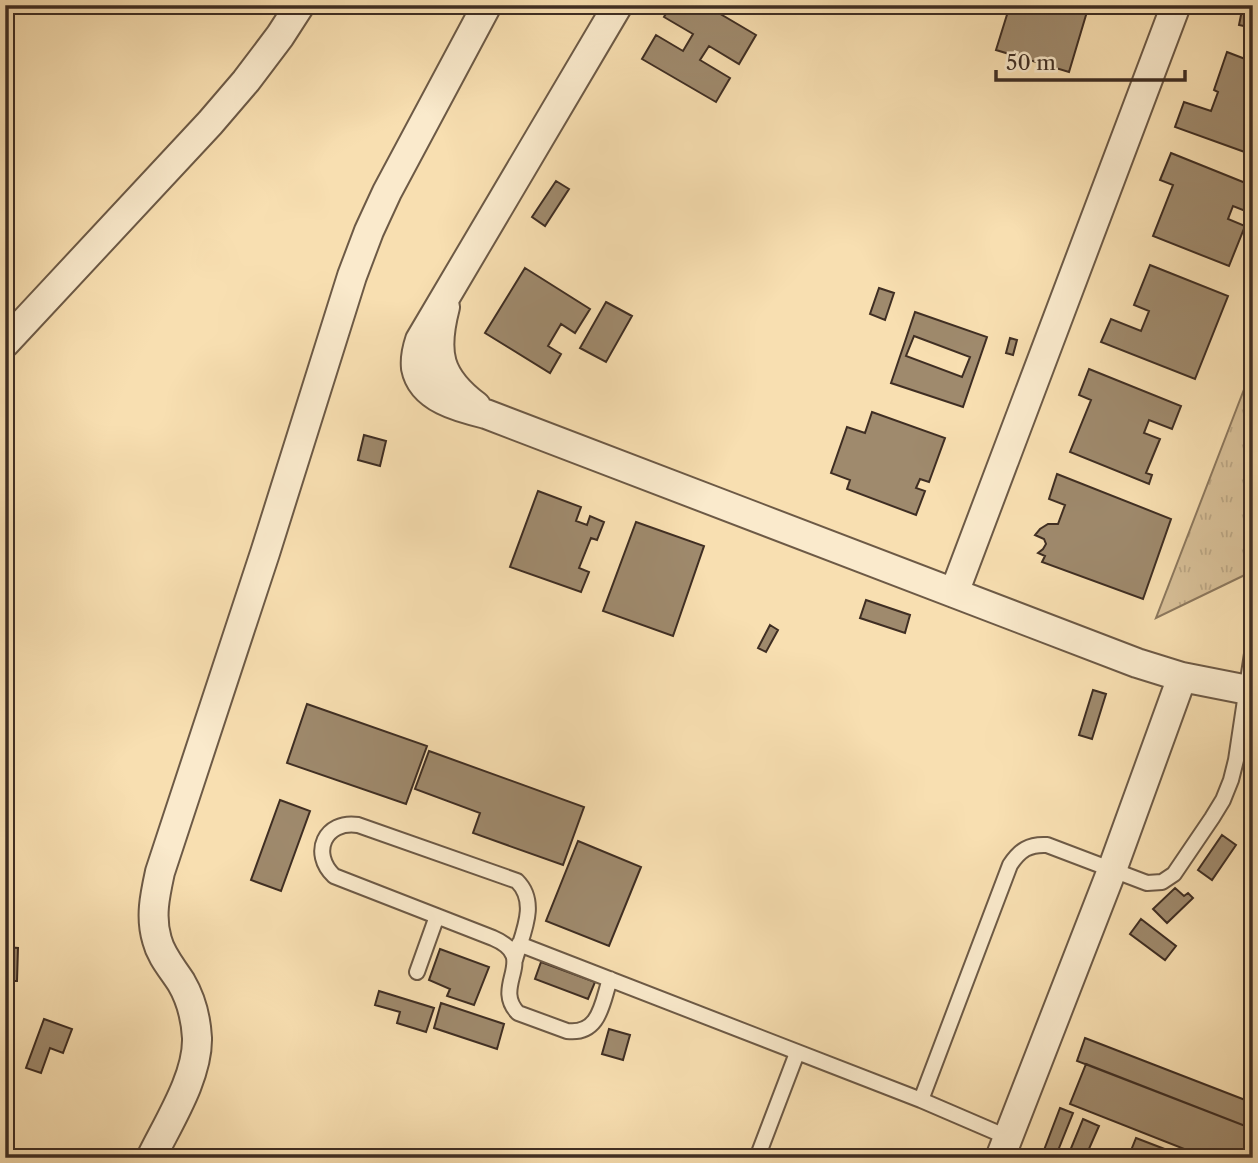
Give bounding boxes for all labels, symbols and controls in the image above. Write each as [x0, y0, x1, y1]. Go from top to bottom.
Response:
scale bar [996, 38, 1184, 82]
text: 50 m [1006, 50, 1056, 75]

